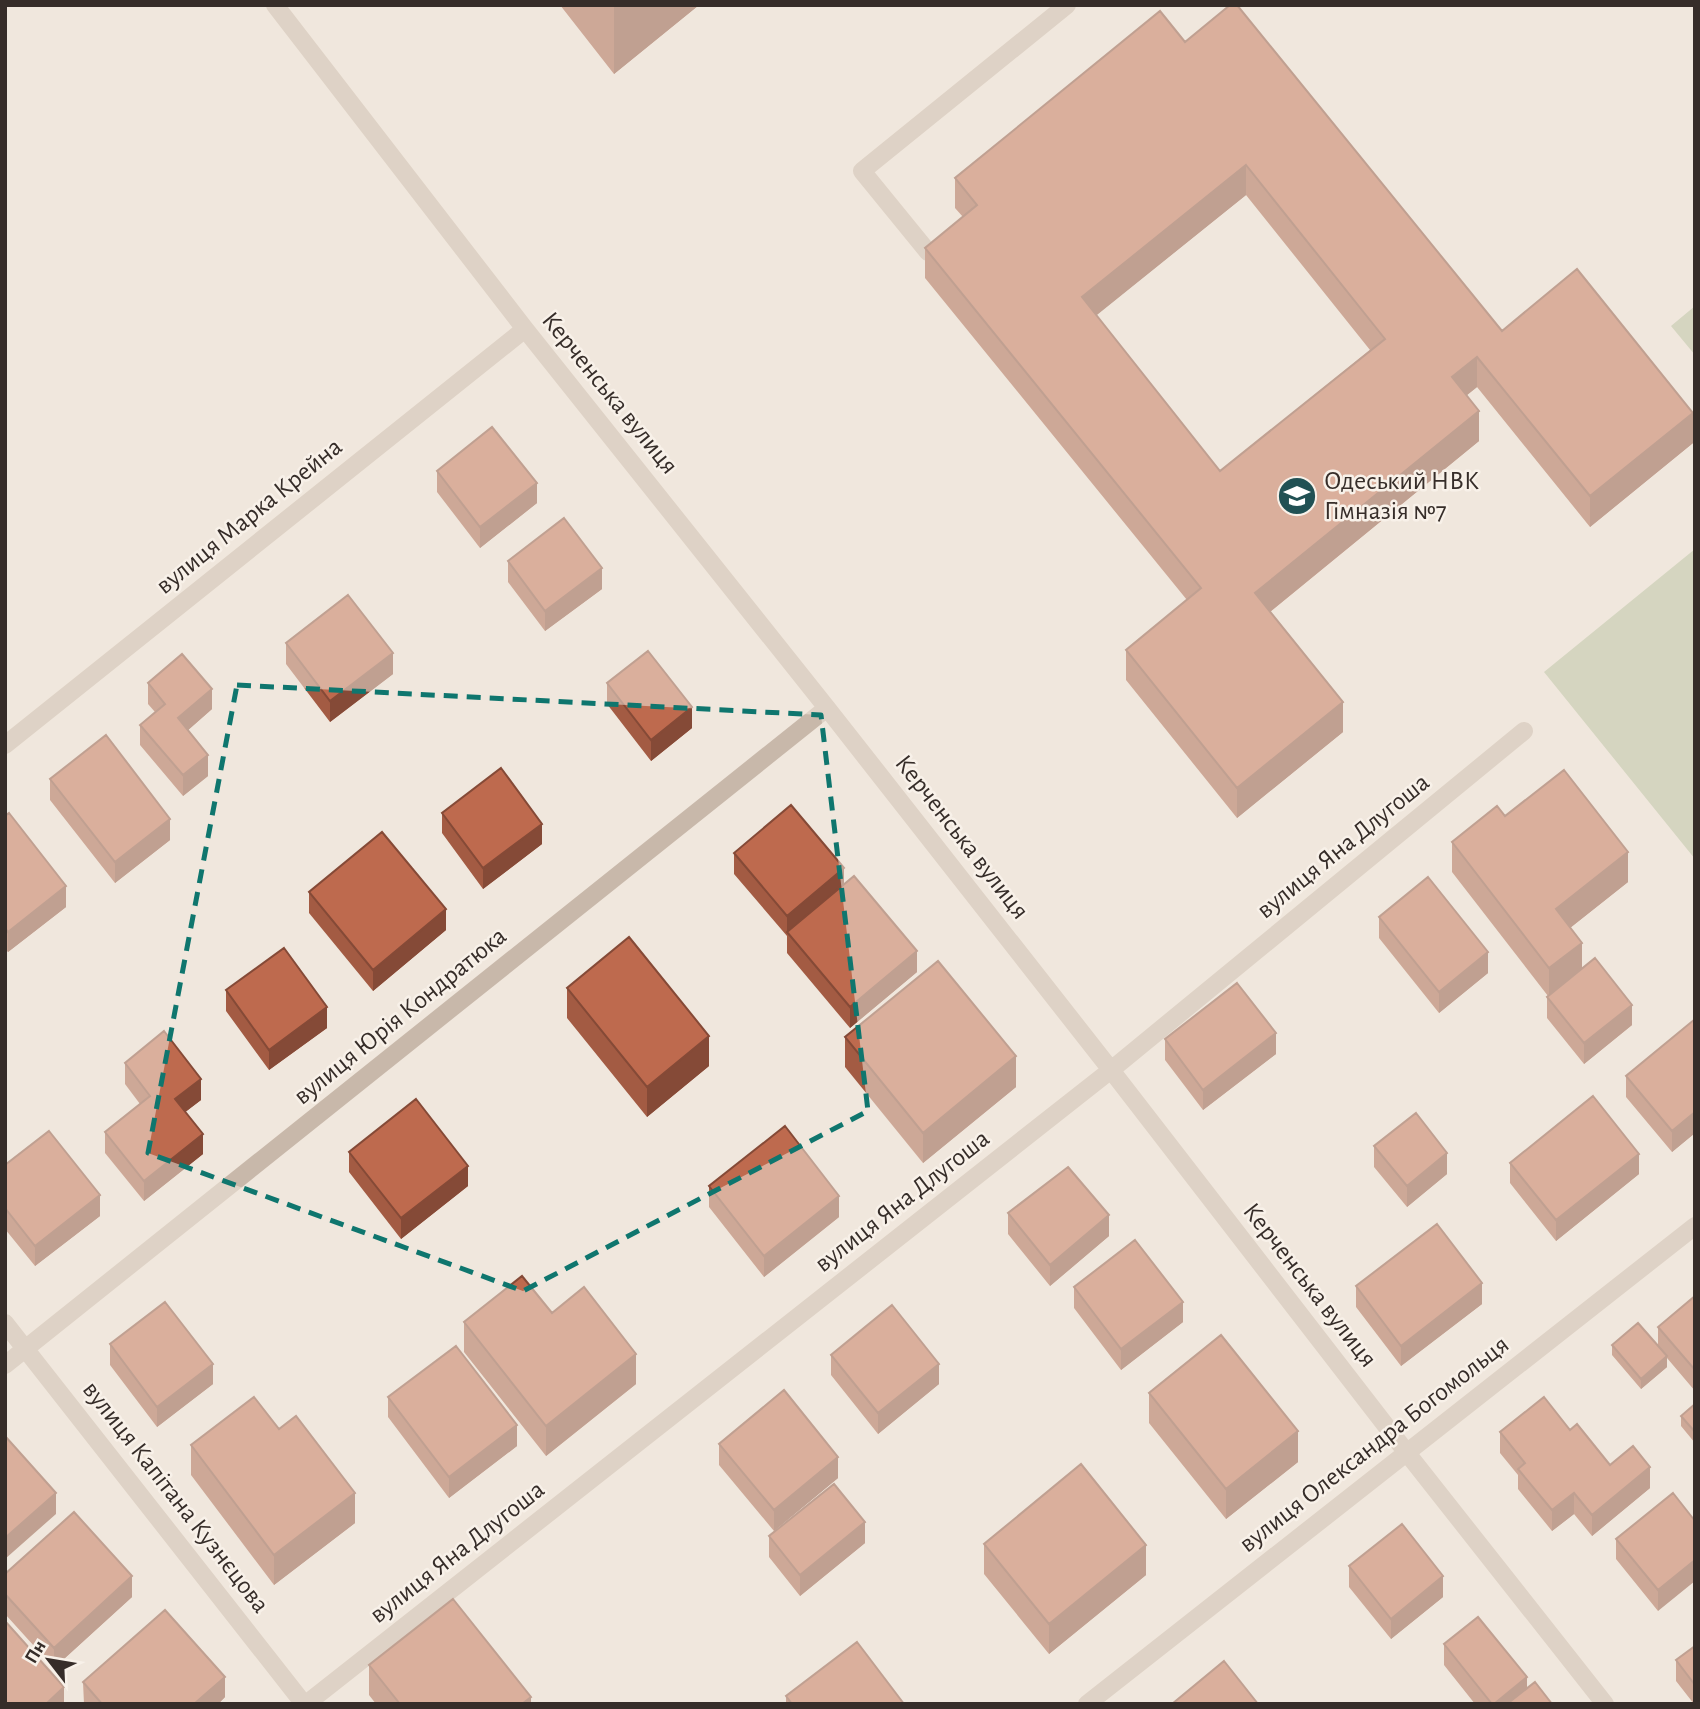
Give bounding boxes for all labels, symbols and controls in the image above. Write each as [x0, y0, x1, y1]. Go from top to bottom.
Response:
street label: Керченська вулиця [537, 307, 683, 479]
street label: вулиця Марка Крейна [151, 433, 347, 599]
place label: Одеський НВК Гімназія №7 [1324, 468, 1479, 524]
school or university icon: Одеський НВК Гімназія №7 [1276, 475, 1318, 517]
street label: Керченська вулиця [890, 750, 1034, 924]
street label: вулиця Яна Длугоша [1252, 769, 1434, 923]
street label: вулиця Юрія Кондратюка [289, 922, 511, 1109]
street label: вулиця Яна Длугоша [810, 1125, 994, 1277]
street label: Керченська вулиця [1238, 1198, 1382, 1372]
street label: вулиця Олександра Богомольця [1234, 1331, 1514, 1557]
street label: вулиця Капітана Кузнєцова [78, 1376, 274, 1618]
street label: вулиця Яна Длугоша [365, 1476, 549, 1628]
north arrow [14, 1625, 84, 1695]
text: Пн [22, 1637, 50, 1667]

